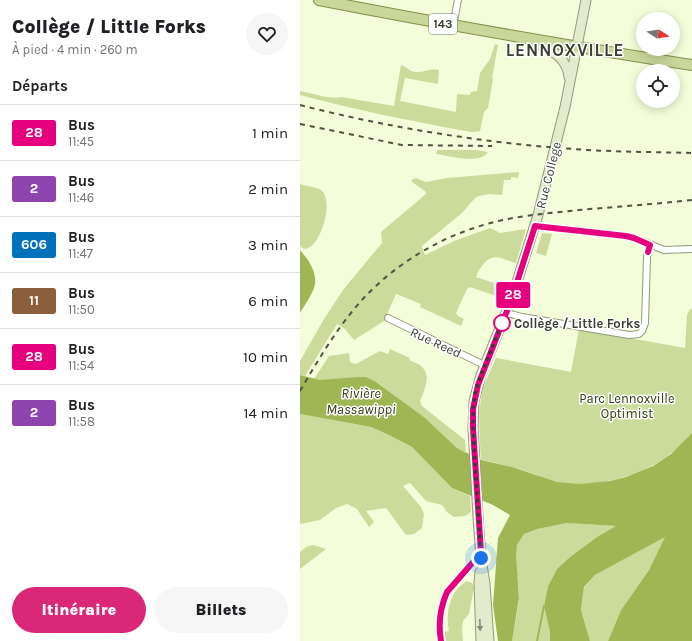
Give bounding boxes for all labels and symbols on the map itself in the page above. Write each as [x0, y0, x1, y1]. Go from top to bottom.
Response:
north arrow [636, 12, 680, 56]
road number: 143 [429, 14, 457, 34]
district label: LENNOXVILLE [506, 40, 624, 60]
street label: Rue College [533, 140, 564, 210]
line badge: 28 [495, 282, 531, 308]
marker: Collège / Little Forks [493, 314, 511, 332]
place label: Collège / Little Forks [514, 316, 640, 331]
street label: Rue Reed [408, 324, 464, 361]
water label: Rivière Massawippi [326, 385, 396, 418]
park label: Parc Lennoxville Optimist [579, 391, 675, 421]
your location [471, 548, 491, 568]
one-way arrow [477, 619, 484, 631]

